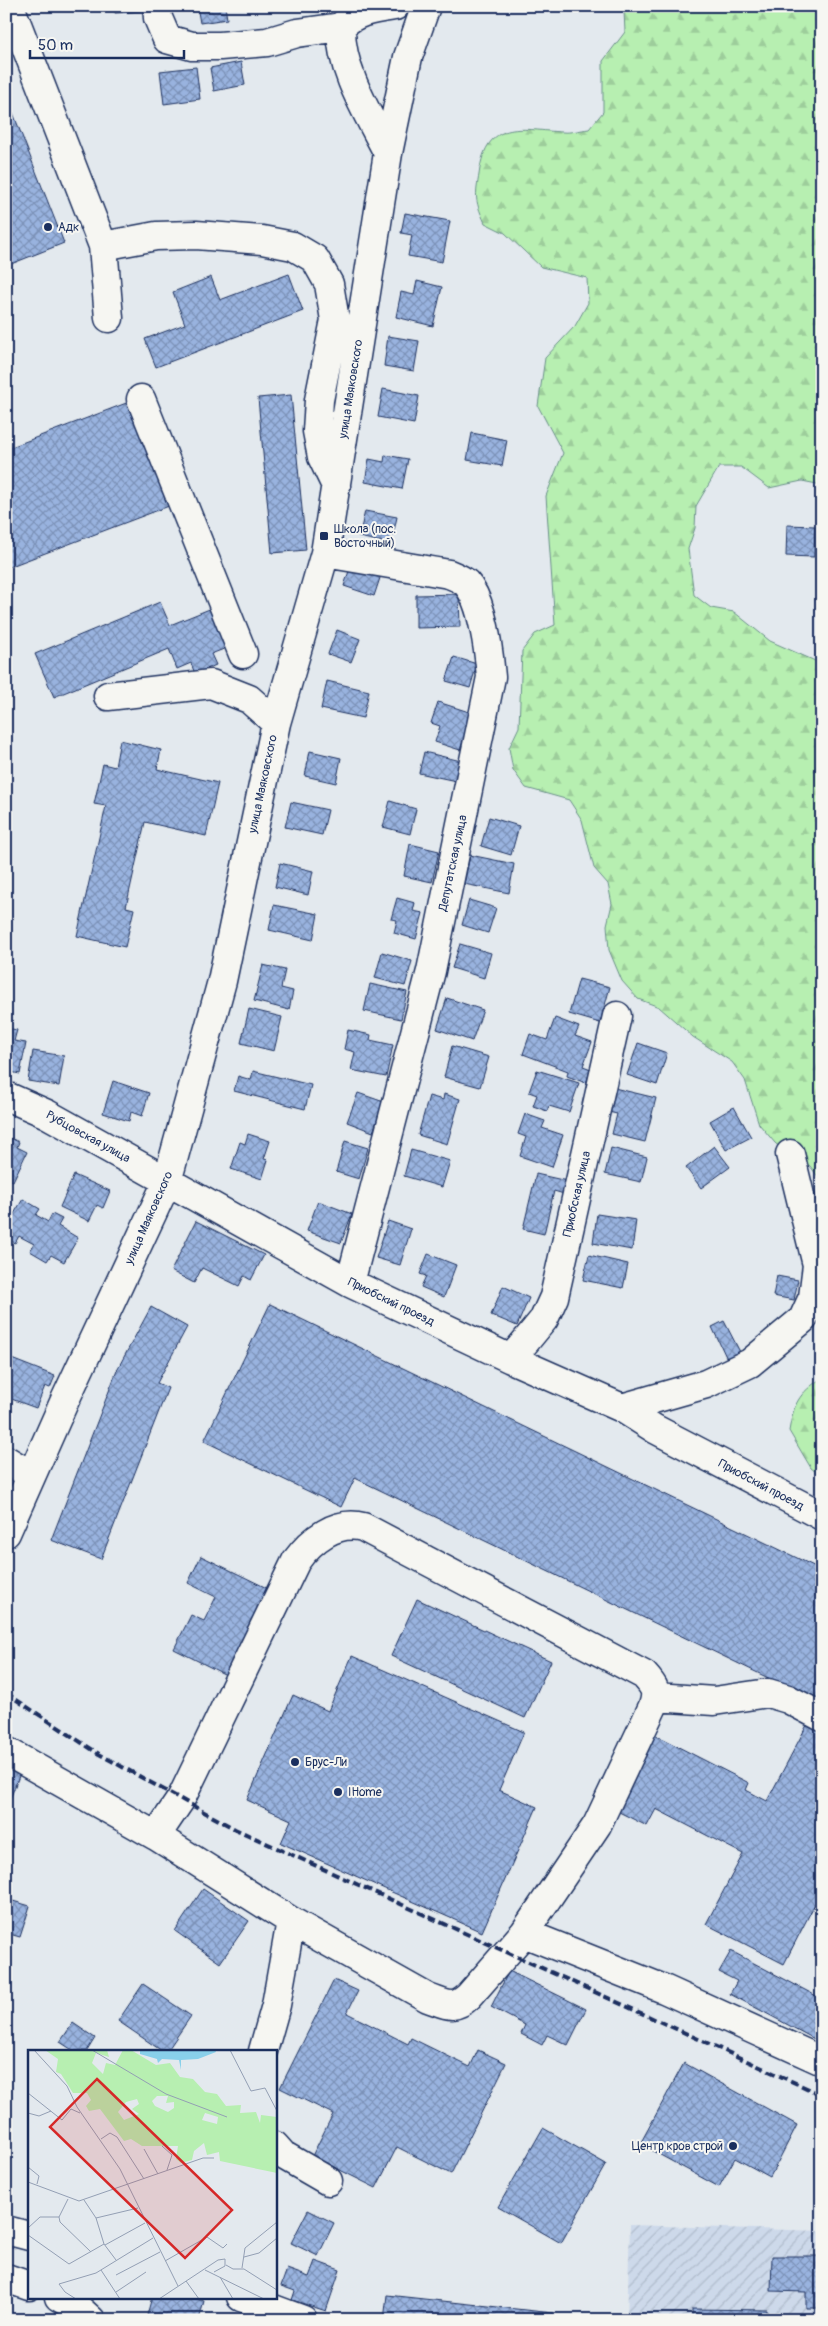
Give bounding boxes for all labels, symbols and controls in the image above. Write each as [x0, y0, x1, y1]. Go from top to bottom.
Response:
scale bar [30, 28, 184, 60]
text: 50 m [38, 36, 73, 55]
place label: Адк [58, 220, 79, 235]
marker: Адк [42, 221, 54, 233]
street label: улица Маяковского [336, 338, 366, 441]
place label: Школа (пос. Восточный) [334, 522, 396, 551]
marker: Школа (пос. Восточный) [318, 530, 330, 542]
street label: улица Маяковского [245, 733, 281, 836]
street label: Депутатская улица [435, 813, 471, 913]
street label: Рубцовская улица [43, 1108, 133, 1167]
street label: Приобская улица [560, 1149, 594, 1238]
street label: улица Маяковского [121, 1169, 176, 1268]
street label: Приобский проезд [345, 1275, 438, 1330]
street label: Приобский проезд [716, 1456, 807, 1514]
place label: Брус-Ли [305, 1755, 347, 1770]
marker: Брус-Ли [289, 1756, 301, 1768]
place label: IHome [348, 1785, 382, 1800]
marker: IHome [332, 1786, 344, 1798]
inset map [28, 2050, 276, 2298]
place label: Центр кров строй [632, 2139, 723, 2154]
marker: Центр кров строй [727, 2140, 739, 2152]

